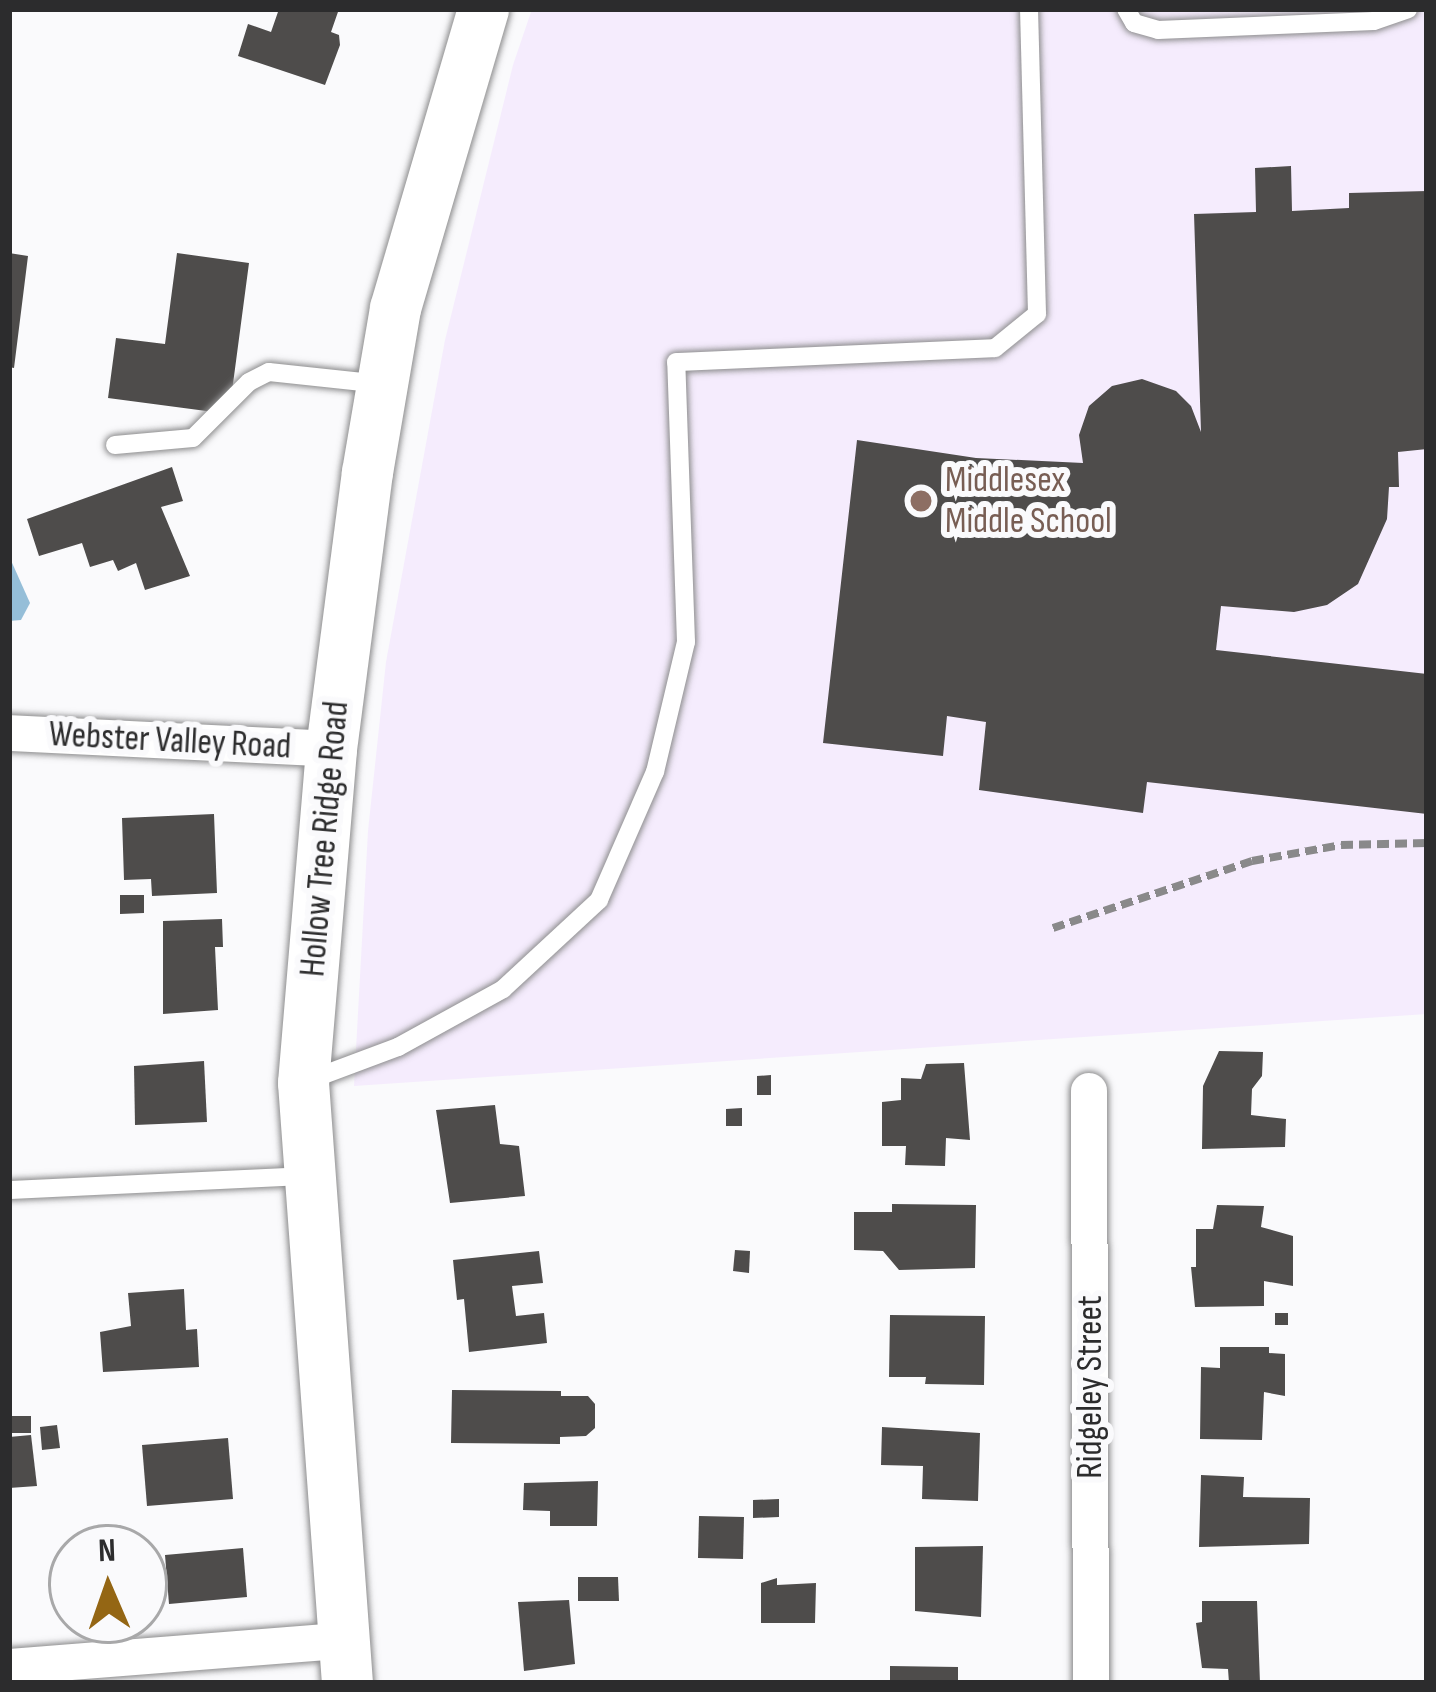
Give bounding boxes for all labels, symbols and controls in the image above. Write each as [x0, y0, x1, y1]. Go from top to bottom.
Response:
place label: Middlesex Middle School [945, 458, 1112, 543]
marker: Middlesex Middle School [908, 488, 934, 514]
street label: Hollow Tree Ridge Road [291, 699, 359, 979]
street label: Webster Valley Road [48, 713, 292, 769]
street label: Ridgeley Street [1069, 1295, 1113, 1479]
north arrow [48, 1524, 168, 1644]
text: N [97, 1531, 116, 1571]

